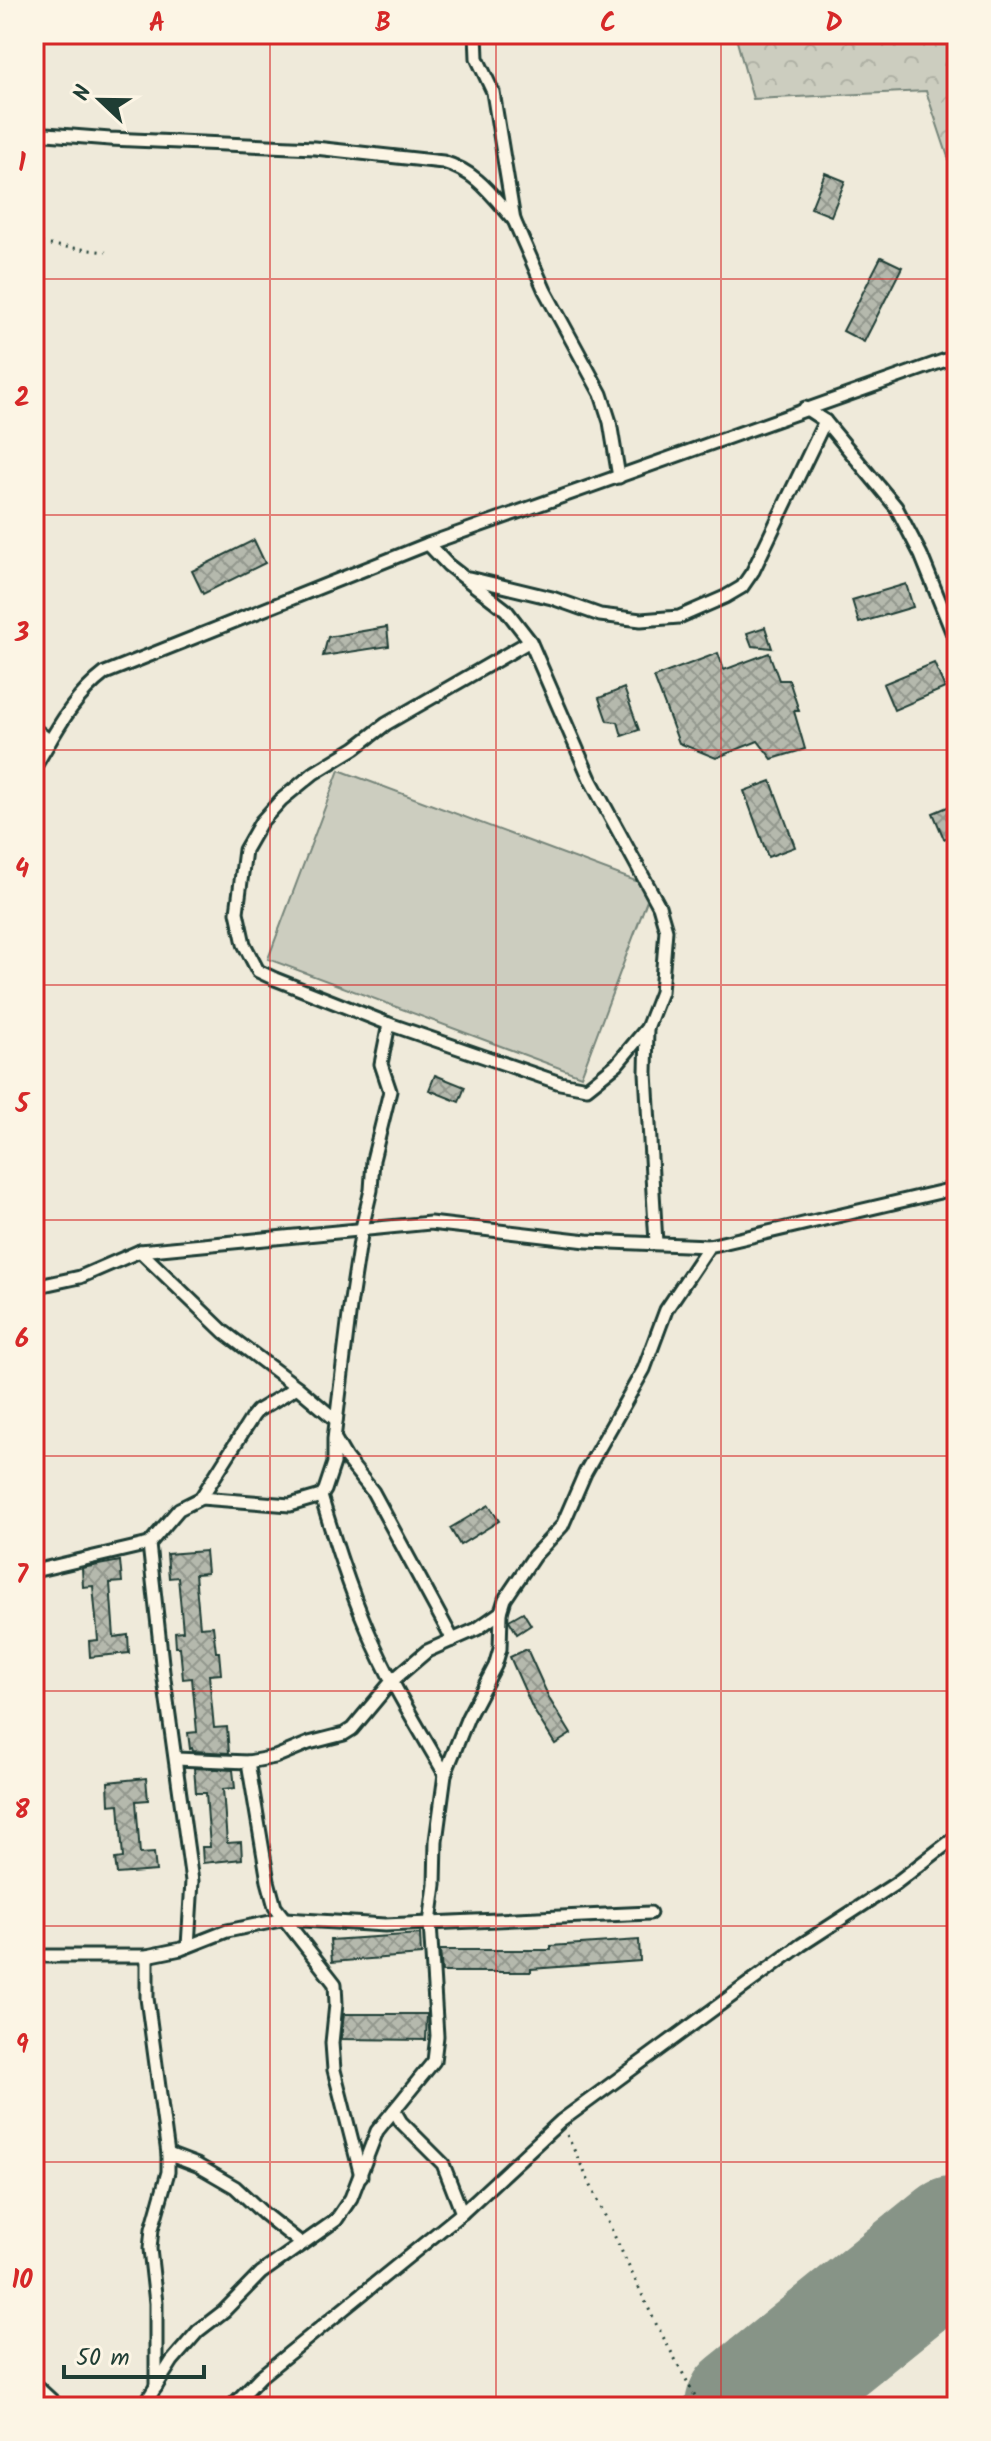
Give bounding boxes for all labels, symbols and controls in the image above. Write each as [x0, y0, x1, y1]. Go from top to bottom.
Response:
text: A [149, 3, 165, 45]
text: B [375, 3, 391, 45]
text: C [600, 3, 616, 45]
text: D [825, 3, 843, 45]
north arrow [60, 60, 140, 140]
text: N [65, 80, 103, 106]
text: 1 [18, 143, 26, 185]
text: 2 [14, 378, 30, 420]
text: 3 [14, 613, 29, 655]
text: 4 [15, 849, 29, 891]
text: 5 [14, 1084, 30, 1126]
text: 6 [15, 1319, 29, 1361]
text: 7 [16, 1555, 29, 1597]
text: 8 [14, 1790, 30, 1832]
text: 9 [15, 2025, 29, 2067]
text: 10 [11, 2260, 33, 2302]
scale bar [64, 2329, 204, 2379]
text: 50 m [76, 2339, 130, 2378]

